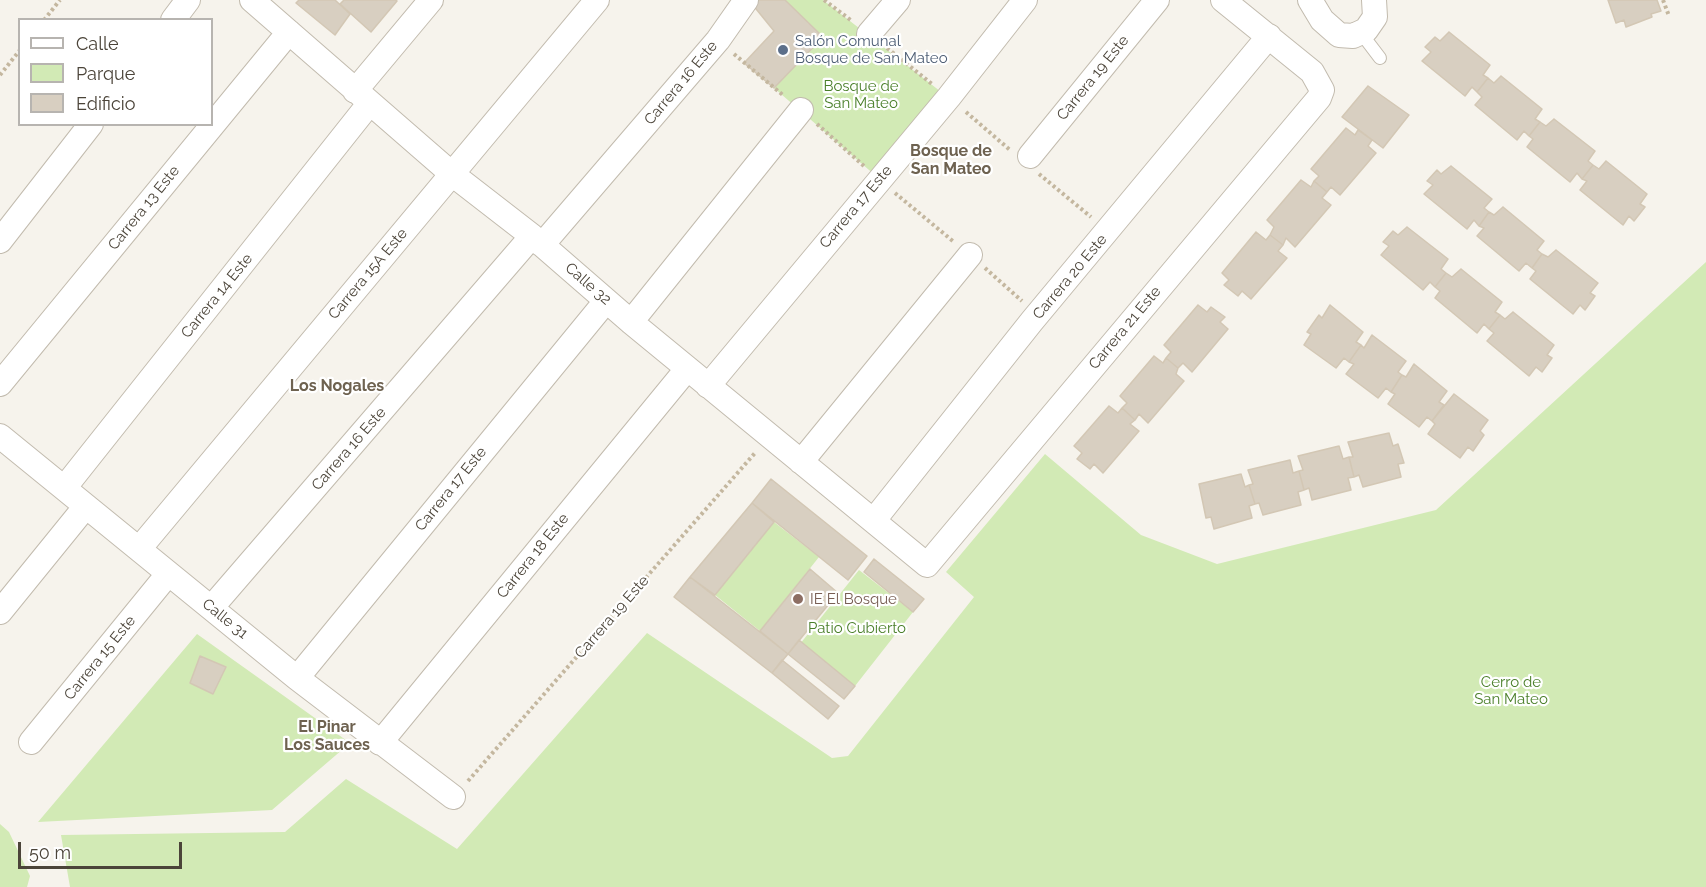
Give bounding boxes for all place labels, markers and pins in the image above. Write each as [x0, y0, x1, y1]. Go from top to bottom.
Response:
place label: Salón Comunal Bosque de San Mateo [795, 32, 948, 67]
marker: Salón Comunal Bosque de San Mateo [776, 43, 790, 57]
place label: IE El Bosque [810, 590, 897, 608]
marker: IE El Bosque [791, 592, 805, 606]

